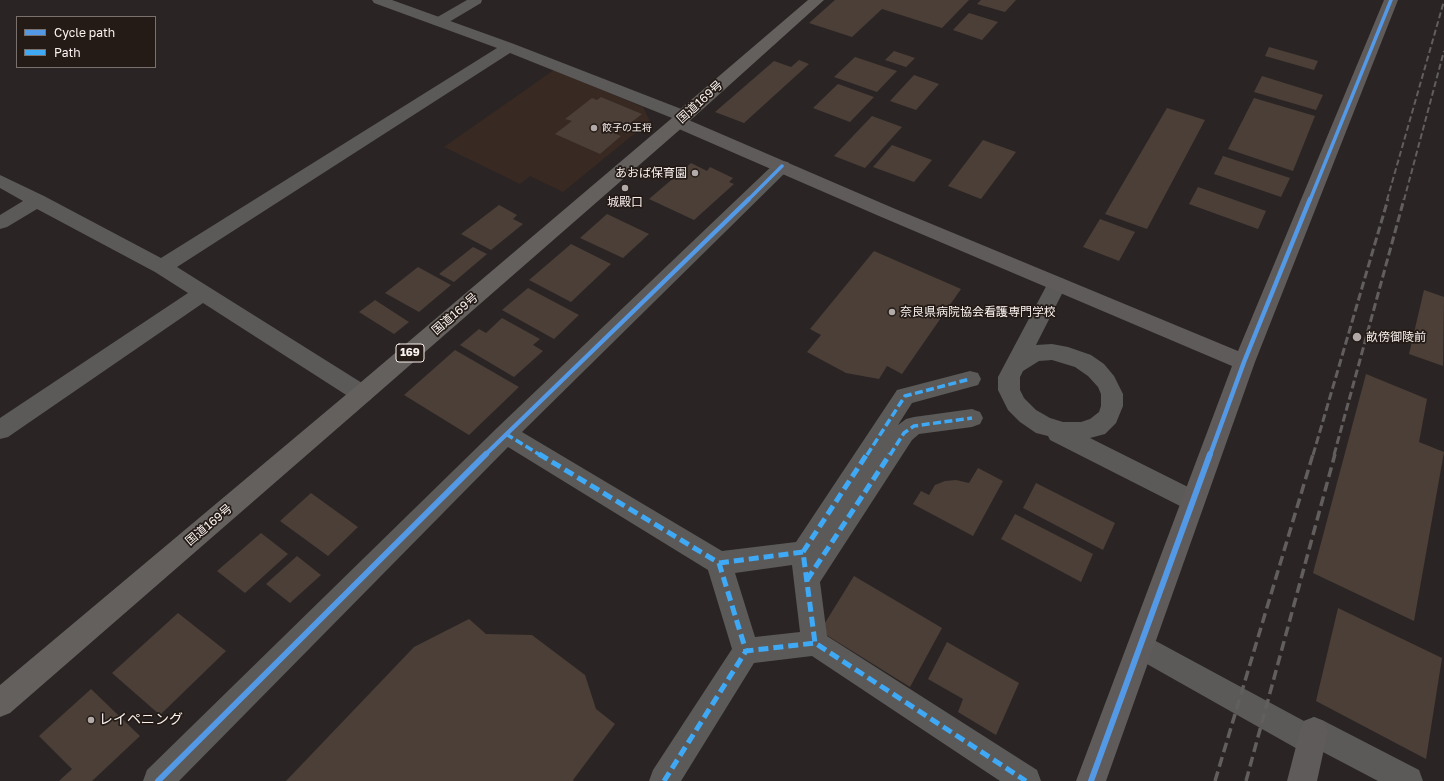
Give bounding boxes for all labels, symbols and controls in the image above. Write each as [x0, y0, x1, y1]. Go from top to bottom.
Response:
legend [16, 16, 156, 68]
text: Cycle path [54, 25, 115, 40]
text: Path [54, 45, 81, 60]
street label: 国道169号 [674, 78, 726, 126]
place label: 餃子の王将 [602, 122, 652, 134]
marker: 餃子の王将 [589, 123, 599, 133]
place label: あおば保育園 [615, 166, 687, 180]
marker: あおば保育園 [690, 168, 700, 178]
marker: 城殿口 [620, 183, 630, 193]
place label: 城殿口 [607, 195, 643, 209]
street label: 国道169号 [429, 290, 481, 338]
place label: 奈良県病院協会看護専門学校 [900, 305, 1056, 319]
marker: 奈良県病院協会看護専門学校 [887, 307, 897, 317]
place label: 畝傍御陵前 [1366, 330, 1426, 344]
marker: 畝傍御陵前 [1351, 331, 1363, 343]
road number: 169 [396, 344, 424, 362]
street label: 国道169号 [183, 501, 235, 549]
place label: レイペニング [99, 712, 183, 728]
marker: レイペニング [86, 715, 96, 725]

